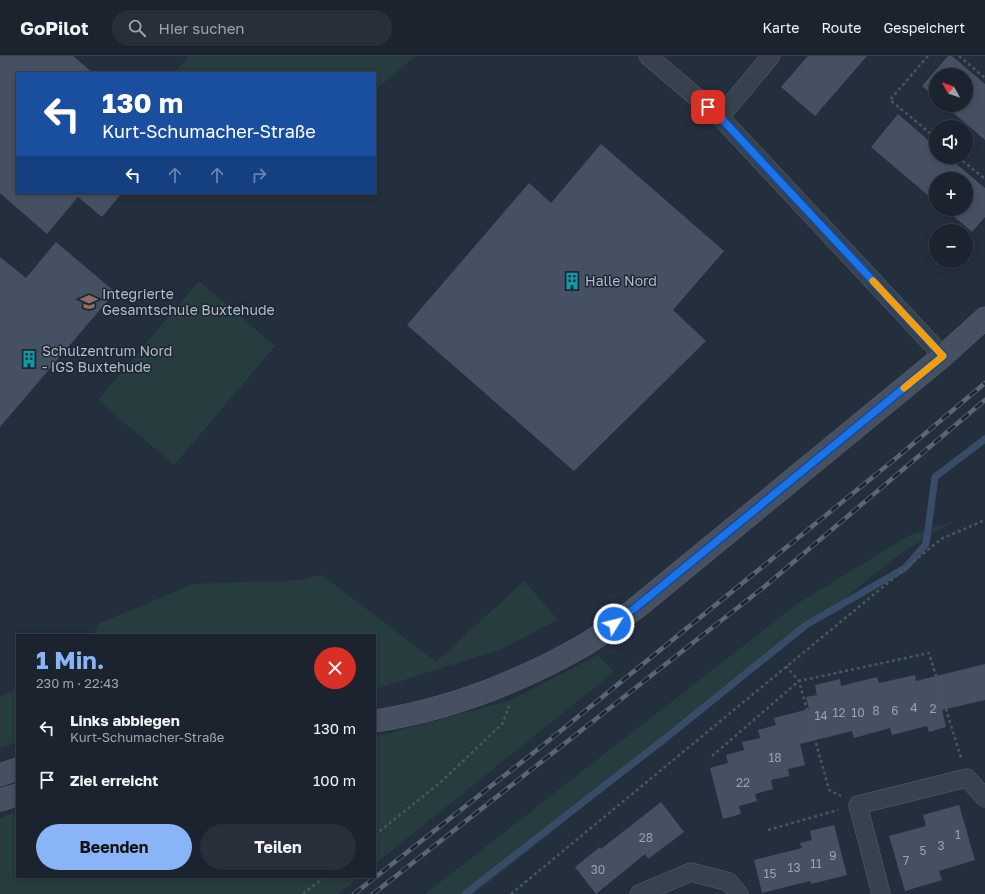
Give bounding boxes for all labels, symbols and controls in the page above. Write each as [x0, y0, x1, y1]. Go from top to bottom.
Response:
search box [112, 10, 392, 46]
text: GoPilot [20, 16, 88, 39]
icon: search [126, 17, 148, 39]
text: Hier suchen [158, 19, 245, 37]
text: Karte [763, 19, 799, 36]
text: Route [821, 19, 861, 36]
text: Gespeichert [883, 19, 965, 36]
north arrow [929, 68, 973, 112]
map controls [929, 68, 973, 268]
text: 130 m [102, 86, 183, 119]
icon: left [36, 88, 88, 140]
pin [691, 90, 725, 124]
icon: arrive [697, 96, 719, 118]
text: Kurt-Schumacher-Straße [102, 120, 316, 142]
button: sound [929, 120, 973, 164]
icon: left [122, 164, 144, 186]
icon: ahead [164, 164, 186, 186]
icon: ahead [206, 164, 228, 186]
icon: right [248, 164, 270, 186]
button: + [929, 172, 973, 216]
button: − [929, 224, 973, 268]
building icon: Halle Nord [562, 271, 582, 291]
place label: Halle Nord [585, 272, 657, 289]
place label: Integrierte Gesamtschule Buxtehude [102, 285, 275, 318]
school or university icon: Integrierte Gesamtschule Buxtehude [79, 292, 99, 312]
place label: Schulzentrum Nord - IGS Buxtehude [42, 342, 172, 375]
building icon: Schulzentrum Nord - IGS Buxtehude [19, 349, 39, 369]
position arrow [593, 603, 635, 645]
text: 1 Min. [36, 645, 105, 674]
button: close [314, 647, 356, 689]
text: 230 m · 22:43 [36, 675, 119, 691]
house number: 4 [910, 700, 918, 715]
house number: 2 [930, 701, 937, 716]
house number: 8 [872, 703, 880, 718]
house number: 6 [891, 703, 899, 718]
house number: 12 [833, 705, 845, 720]
house number: 10 [851, 705, 865, 720]
house number: 14 [814, 708, 828, 723]
text: Links abbiegen [70, 711, 180, 729]
icon: left [36, 717, 58, 739]
text: 130 m [314, 719, 356, 737]
text: Kurt-Schumacher-Straße [70, 729, 224, 745]
house number: 18 [768, 750, 782, 765]
icon: arrive [36, 769, 58, 791]
text: Ziel erreicht [70, 771, 158, 789]
text: 100 m [313, 771, 356, 789]
house number: 22 [736, 775, 750, 790]
button: Beenden [36, 824, 192, 870]
button: Teilen [200, 824, 356, 870]
house number: 1 [955, 827, 961, 842]
house number: 28 [639, 830, 653, 845]
house number: 3 [937, 838, 945, 853]
house number: 5 [920, 843, 927, 858]
house number: 9 [829, 848, 837, 863]
house number: 7 [903, 853, 909, 868]
house number: 11 [810, 856, 822, 871]
house number: 13 [788, 860, 800, 875]
house number: 30 [591, 862, 605, 877]
house number: 15 [764, 866, 776, 881]

